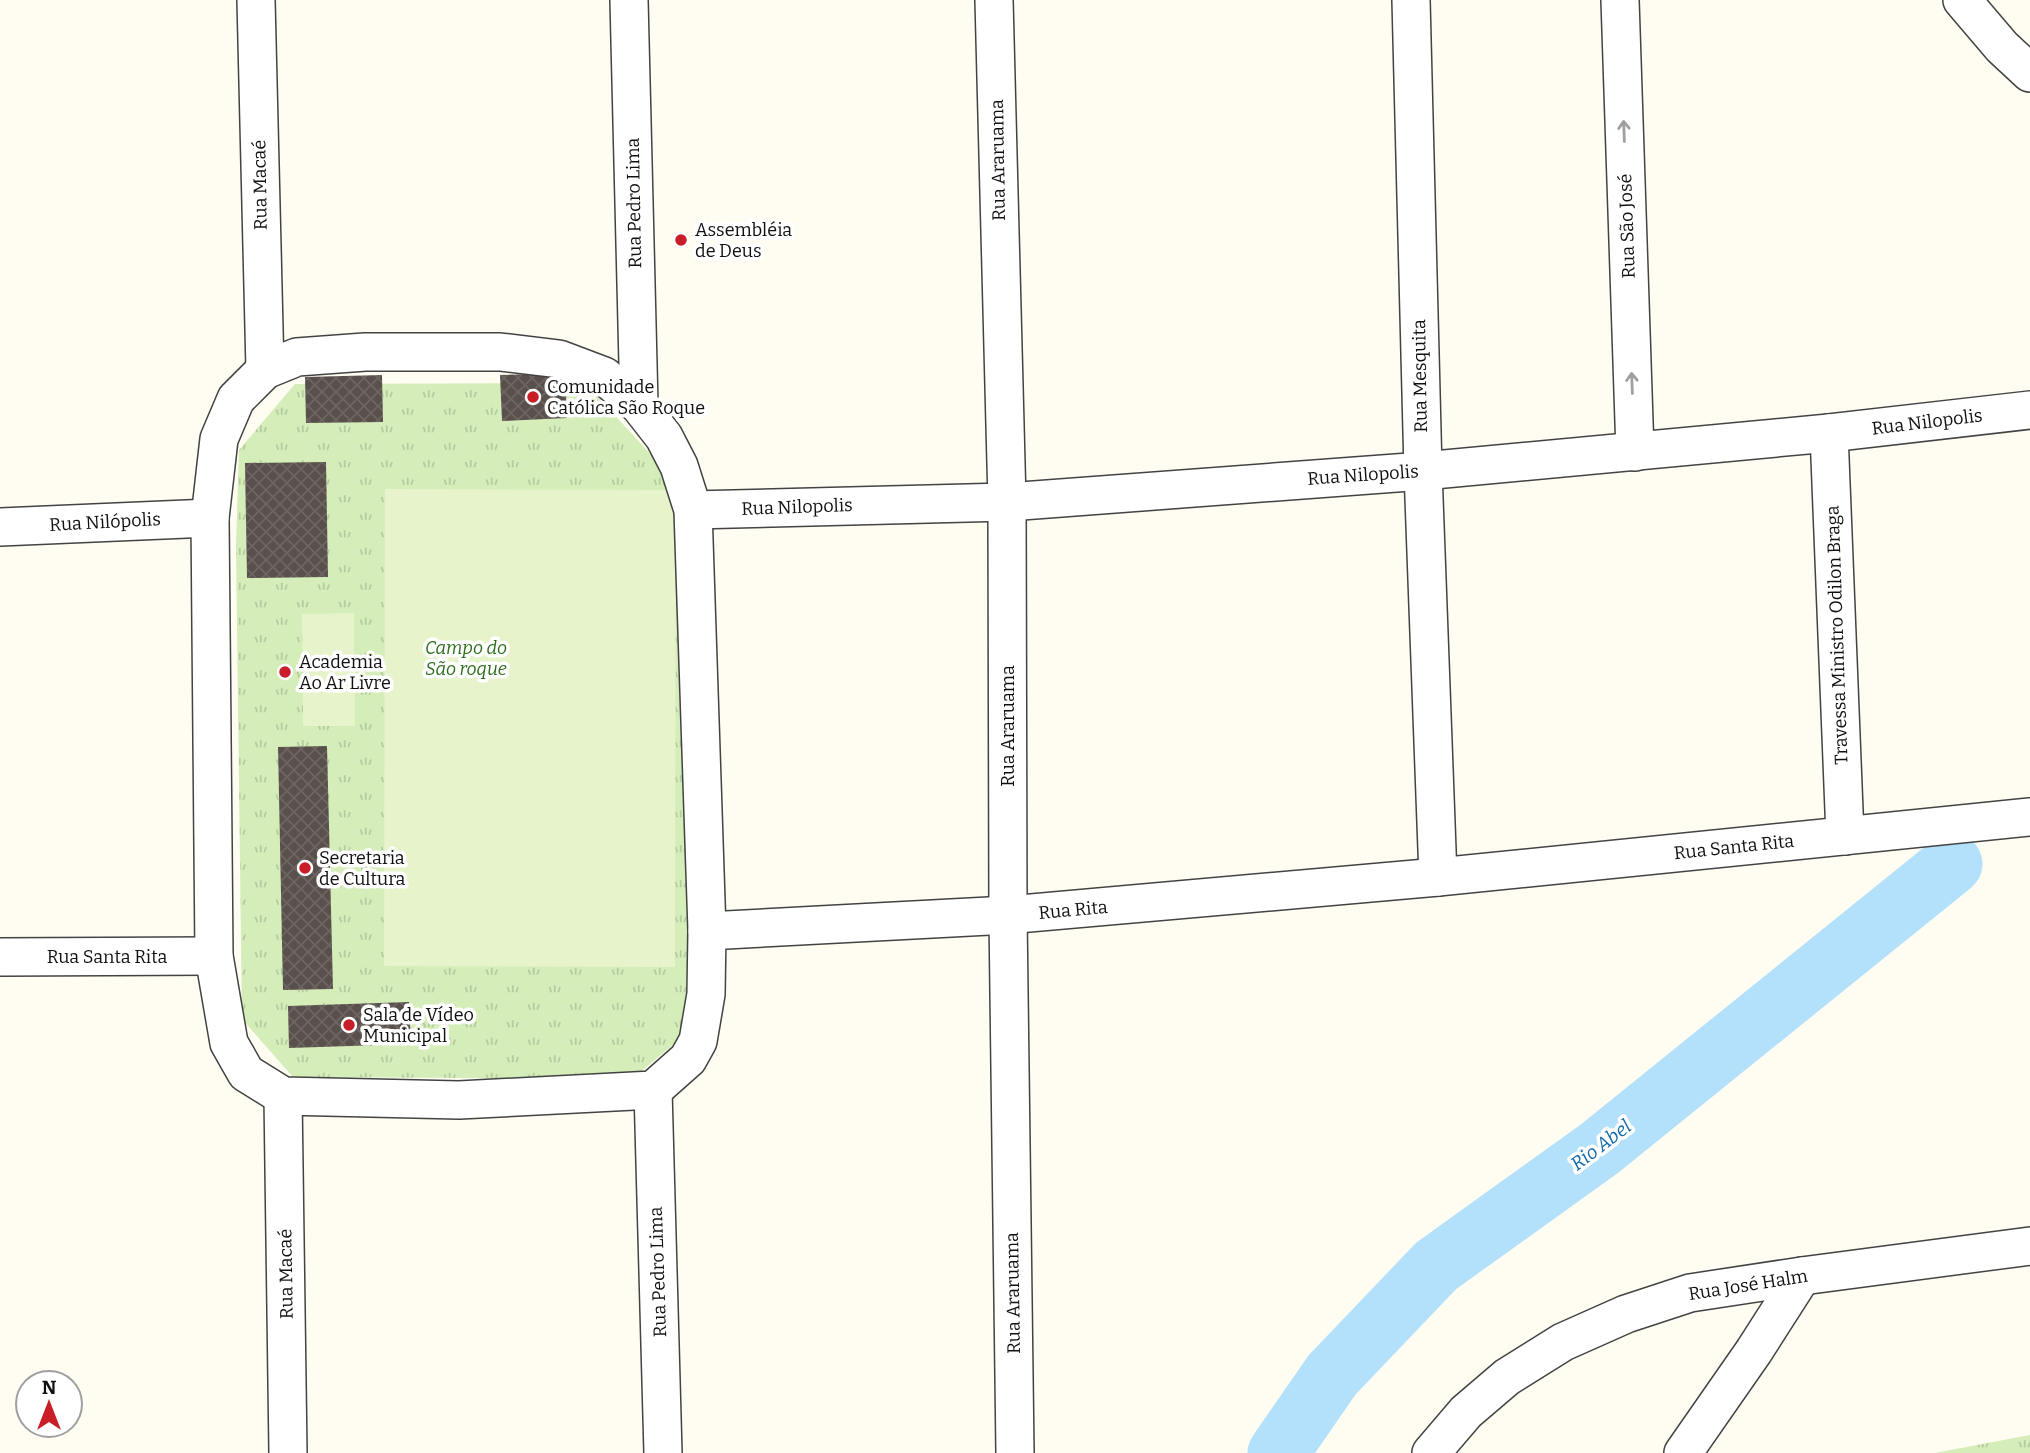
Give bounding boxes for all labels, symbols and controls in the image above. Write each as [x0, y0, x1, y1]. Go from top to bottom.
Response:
street label: Rua Araruama [986, 99, 1010, 221]
one-way arrow [1617, 120, 1631, 143]
street label: Rua Pedro Lima [622, 137, 646, 268]
street label: Rua Macaé [248, 140, 272, 230]
street label: Rua São José [1614, 173, 1640, 279]
place label: Assembléia de Deus [695, 219, 792, 262]
marker: Assembléia de Deus [673, 232, 689, 248]
street label: Rua Mesquita [1408, 319, 1432, 433]
one-way arrow [1626, 372, 1639, 395]
place label: Comunidade Católica São Roque [547, 376, 705, 419]
marker: Comunidade Católica São Roque [525, 389, 541, 405]
street label: Rua Nilopolis [1870, 404, 1984, 440]
street label: Rua Nilopolis [1307, 460, 1419, 490]
street label: Rua Nilopolis [741, 494, 853, 520]
street label: Travessa Ministro Odilon Braga [1821, 505, 1853, 765]
street label: Rua Nilópolis [49, 508, 161, 536]
park label: Campo do São roque [425, 637, 507, 680]
place label: Academia Ao Ar Livre [299, 651, 391, 694]
marker: Academia Ao Ar Livre [277, 664, 293, 680]
street label: Rua Araruama [997, 665, 1019, 787]
street label: Rua Santa Rita [1673, 830, 1795, 864]
place label: Secretaria de Cultura [319, 847, 406, 890]
marker: Secretaria de Cultura [297, 860, 313, 876]
street label: Rua Rita [1038, 896, 1109, 924]
street label: Rua Santa Rita [47, 946, 168, 968]
place label: Sala de Vídeo Municipal [363, 1004, 474, 1047]
marker: Sala de Vídeo Municipal [341, 1017, 357, 1033]
water label: Rio Abel [1566, 1115, 1636, 1175]
street label: Rua Pedro Lima [645, 1206, 671, 1338]
street label: Rua Macaé [274, 1229, 298, 1319]
street label: Rua Araruama [1001, 1232, 1025, 1354]
street label: Rua José Halm [1687, 1265, 1809, 1305]
north arrow [14, 1369, 84, 1439]
text: N [42, 1376, 57, 1399]

